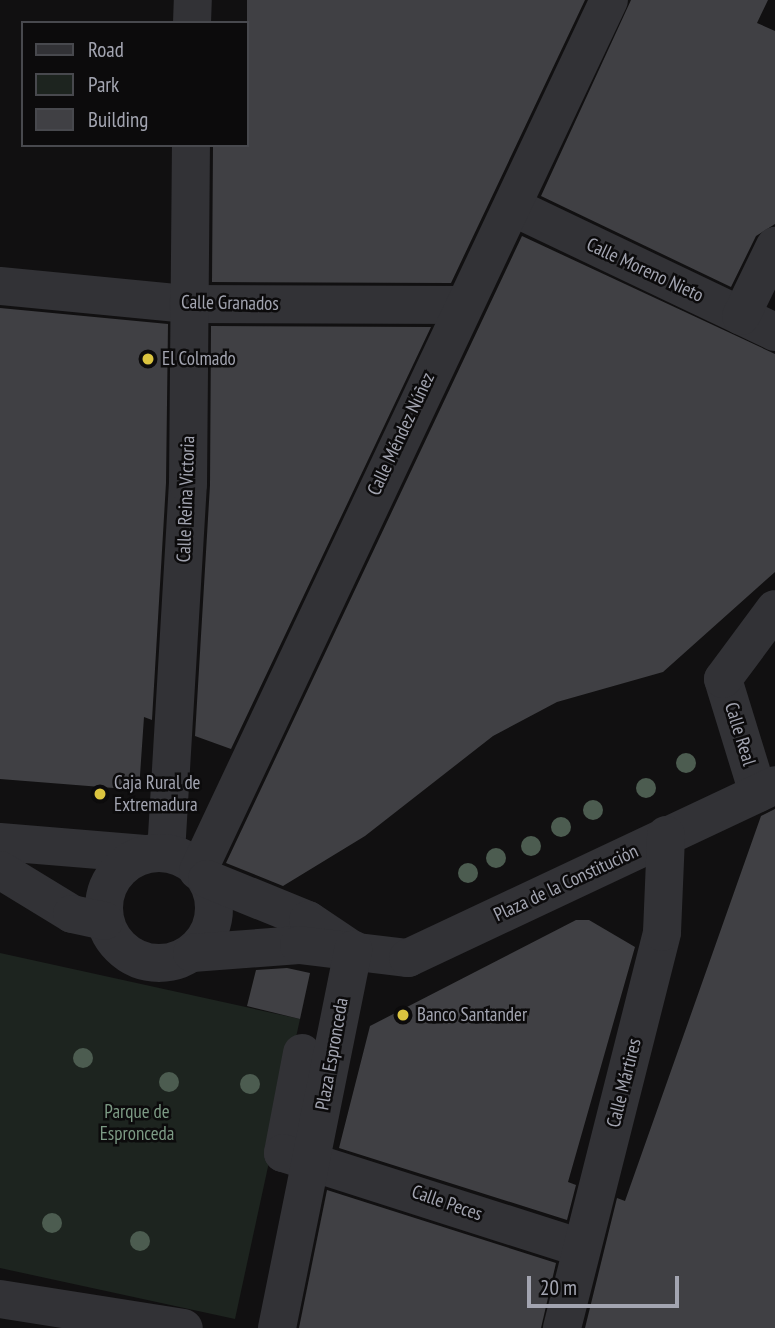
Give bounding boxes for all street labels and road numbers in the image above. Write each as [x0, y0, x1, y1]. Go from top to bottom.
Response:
street label: Calle Moreno Nieto [583, 233, 707, 307]
street label: Calle Granados [181, 291, 279, 315]
street label: Calle Méndez Núñez [363, 369, 439, 499]
street label: Calle Reina Victoria [172, 435, 200, 563]
street label: Calle Real [720, 700, 760, 768]
street label: Plaza de la Constitución [490, 840, 642, 926]
street label: Plaza Espronceda [311, 996, 353, 1112]
street label: Calle Mártires [602, 1036, 646, 1130]
street label: Calle Peces [409, 1180, 485, 1226]

